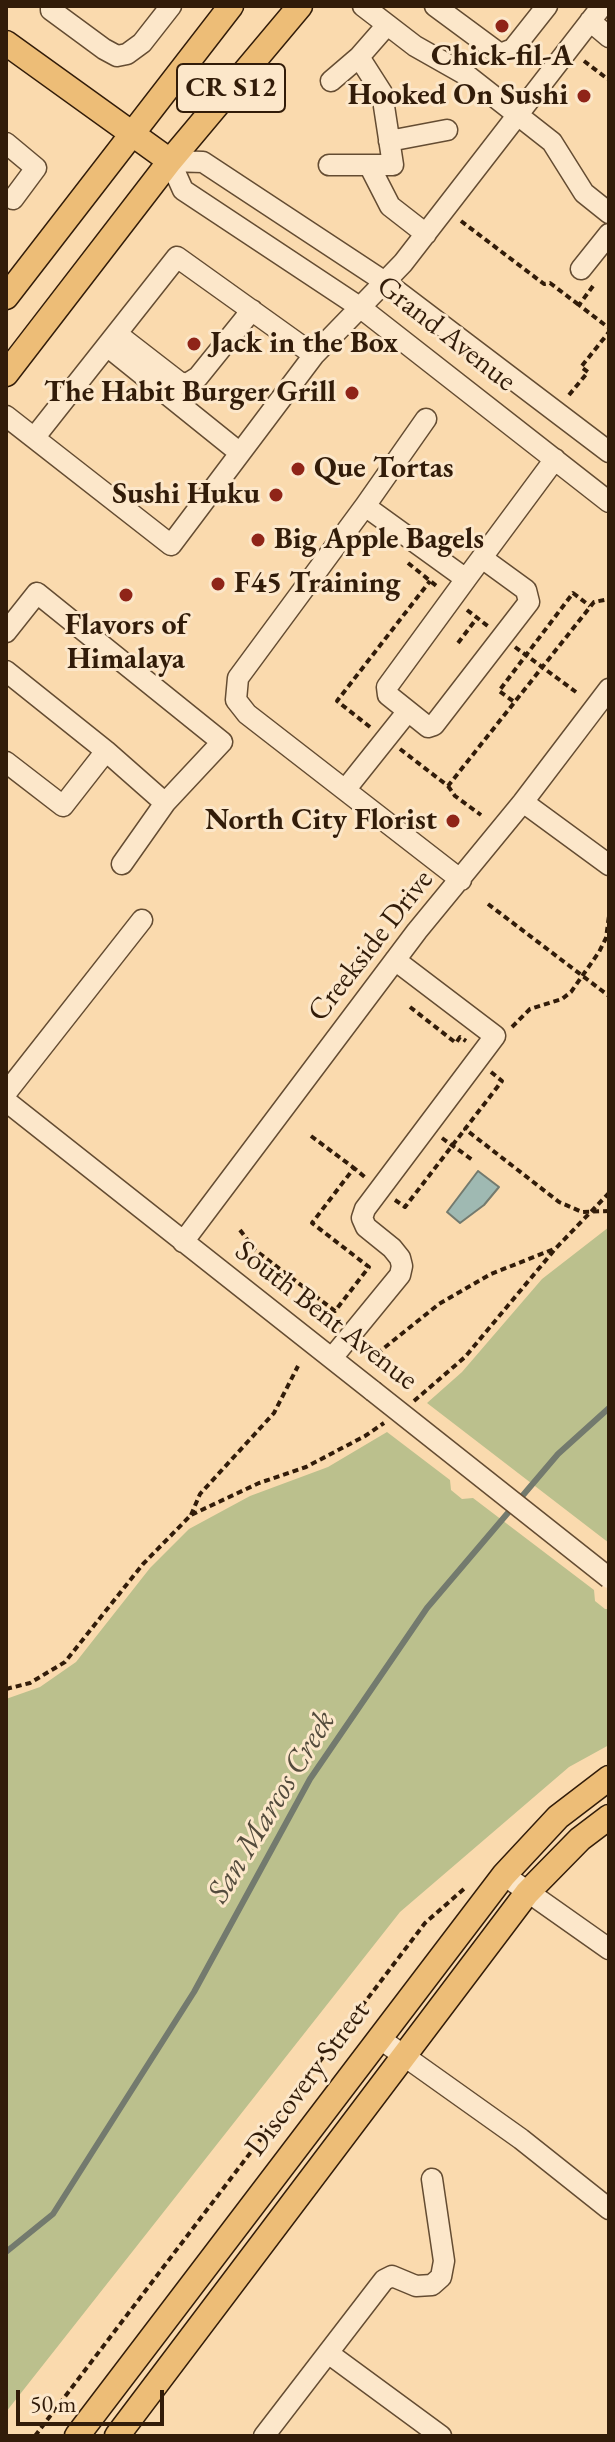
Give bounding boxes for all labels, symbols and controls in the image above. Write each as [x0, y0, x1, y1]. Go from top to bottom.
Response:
marker: Chick-fil-A [493, 17, 511, 35]
place label: Chick-fil-A [431, 39, 573, 75]
road number: CR S12 [177, 64, 285, 112]
place label: Hooked On Sushi [348, 78, 568, 114]
marker: Hooked On Sushi [575, 87, 593, 105]
street label: Grand Avenue [369, 268, 523, 400]
place label: Jack in the Box [210, 326, 398, 362]
marker: Jack in the Box [185, 335, 203, 353]
place label: The Habit Burger Grill [44, 375, 336, 411]
marker: The Habit Burger Grill [343, 384, 361, 402]
place label: Que Tortas [314, 451, 454, 487]
marker: Que Tortas [289, 460, 307, 478]
place label: Sushi Huku [112, 477, 260, 513]
marker: Sushi Huku [267, 486, 285, 504]
place label: Big Apple Bagels [274, 522, 484, 558]
marker: Big Apple Bagels [249, 531, 267, 549]
place label: F45 Training [234, 566, 401, 602]
marker: F45 Training [209, 575, 227, 593]
marker: Flavors of Himalaya [117, 586, 135, 604]
place label: Flavors of Himalaya [65, 608, 187, 678]
place label: North City Florist [205, 803, 437, 839]
marker: North City Florist [444, 812, 462, 830]
street label: Creekside Drive [301, 863, 441, 1029]
street label: South Bent Avenue [227, 1233, 425, 1399]
water label: San Marcos Creek [200, 1704, 344, 1910]
street label: Discovery Street [238, 1994, 378, 2164]
scale bar [20, 2374, 168, 2424]
text: 50 m [30, 2388, 77, 2419]

